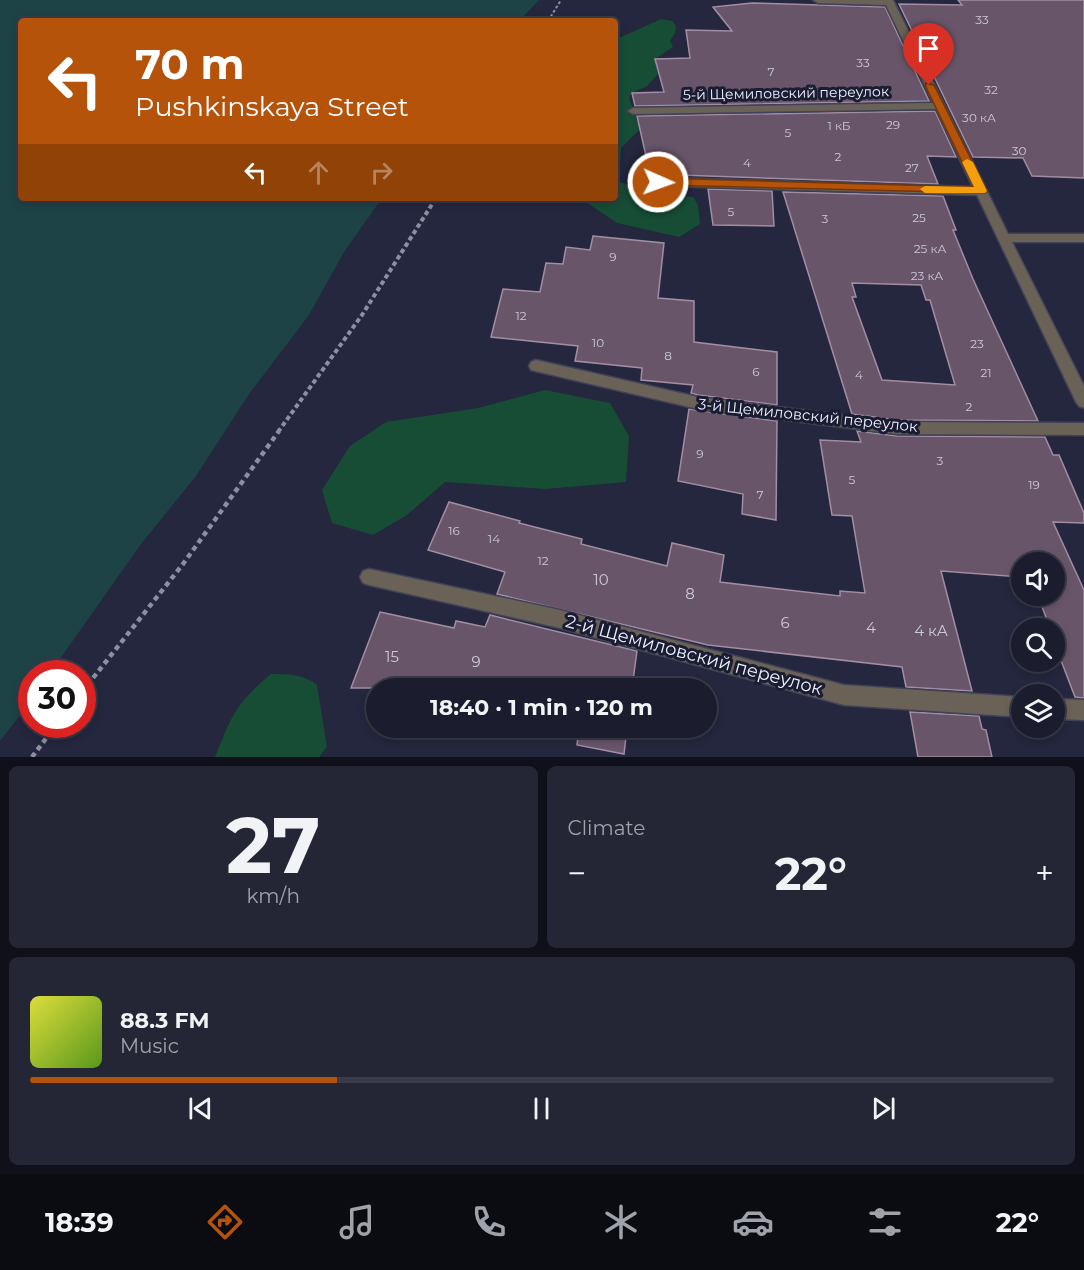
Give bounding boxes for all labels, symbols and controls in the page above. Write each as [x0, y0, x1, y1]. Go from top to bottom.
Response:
house number: 33 [975, 12, 989, 27]
pin [903, 23, 954, 85]
icon: arrive [912, 32, 945, 65]
text: 70 m [135, 38, 245, 90]
icon: left [36, 42, 114, 120]
house number: 33 [856, 55, 870, 70]
house number: 7 [767, 64, 775, 79]
street label: 5-й Щемиловский переулок [683, 82, 889, 104]
house number: 32 [984, 82, 998, 97]
text: Pushkinskaya Street [135, 90, 409, 123]
house number: 30 кА [962, 110, 996, 125]
house number: 29 [886, 117, 900, 132]
house number: 1 кБ [827, 118, 851, 133]
house number: 5 [785, 125, 792, 140]
house number: 30 [1012, 143, 1026, 158]
house number: 2 [835, 149, 842, 164]
position arrow [626, 150, 690, 214]
house number: 4 [743, 155, 751, 170]
icon: left [239, 156, 272, 189]
icon: ahead [302, 156, 335, 189]
icon: right [365, 156, 398, 189]
house number: 27 [905, 160, 919, 175]
house number: 5 [728, 204, 735, 219]
house number: 25 [912, 210, 926, 225]
house number: 3 [822, 211, 829, 226]
house number: 25 кА [914, 241, 946, 256]
house number: 9 [609, 249, 617, 264]
house number: 23 кА [911, 268, 943, 283]
house number: 12 [515, 308, 527, 323]
house number: 10 [592, 335, 604, 350]
house number: 23 [970, 336, 984, 351]
house number: 8 [664, 348, 672, 363]
house number: 6 [752, 364, 760, 379]
house number: 21 [980, 365, 992, 380]
house number: 4 [855, 367, 863, 382]
street label: 3-й Щемиловский переулок [697, 394, 919, 436]
house number: 2 [966, 399, 973, 414]
house number: 9 [696, 446, 704, 461]
house number: 3 [937, 453, 944, 468]
house number: 5 [849, 472, 856, 487]
house number: 19 [1028, 477, 1040, 492]
house number: 7 [756, 487, 764, 502]
house number: 16 [448, 523, 460, 538]
house number: 14 [488, 531, 500, 546]
map controls [1011, 552, 1065, 738]
button: sound [1011, 552, 1065, 606]
house number: 12 [537, 553, 549, 568]
house number: 10 [593, 570, 609, 589]
house number: 8 [685, 584, 695, 603]
street label: 2-й Щемиловский переулок [563, 610, 825, 700]
house number: 6 [780, 613, 790, 632]
house number: 4 [866, 618, 876, 637]
button: search [1011, 618, 1065, 672]
house number: 4 кА [914, 621, 948, 640]
house number: 15 [385, 647, 399, 666]
house number: 9 [471, 652, 481, 671]
speed limit sign: 30 [18, 660, 96, 738]
button: layers [1011, 684, 1065, 738]
text: 18:40 · 1 min · 120 m [430, 694, 653, 721]
text: 27 [226, 797, 320, 893]
text: Climate [568, 816, 645, 840]
text: 22° [775, 846, 847, 901]
text: − [568, 853, 586, 893]
text: + [1035, 853, 1054, 893]
text: km/h [247, 884, 300, 908]
text: 88.3 FM [120, 1007, 210, 1034]
text: Music [120, 1034, 179, 1058]
icon: previous [184, 1092, 217, 1125]
icon: pause [525, 1092, 558, 1125]
icon: next [867, 1092, 900, 1125]
icon: directions [204, 1201, 246, 1243]
icon: music [336, 1201, 378, 1243]
icon: phone [468, 1201, 510, 1243]
icon: climate [600, 1201, 642, 1243]
icon: car [732, 1201, 774, 1243]
icon: filters [864, 1201, 906, 1243]
text: 18:39 [45, 1206, 114, 1239]
text: 22° [996, 1206, 1039, 1239]

